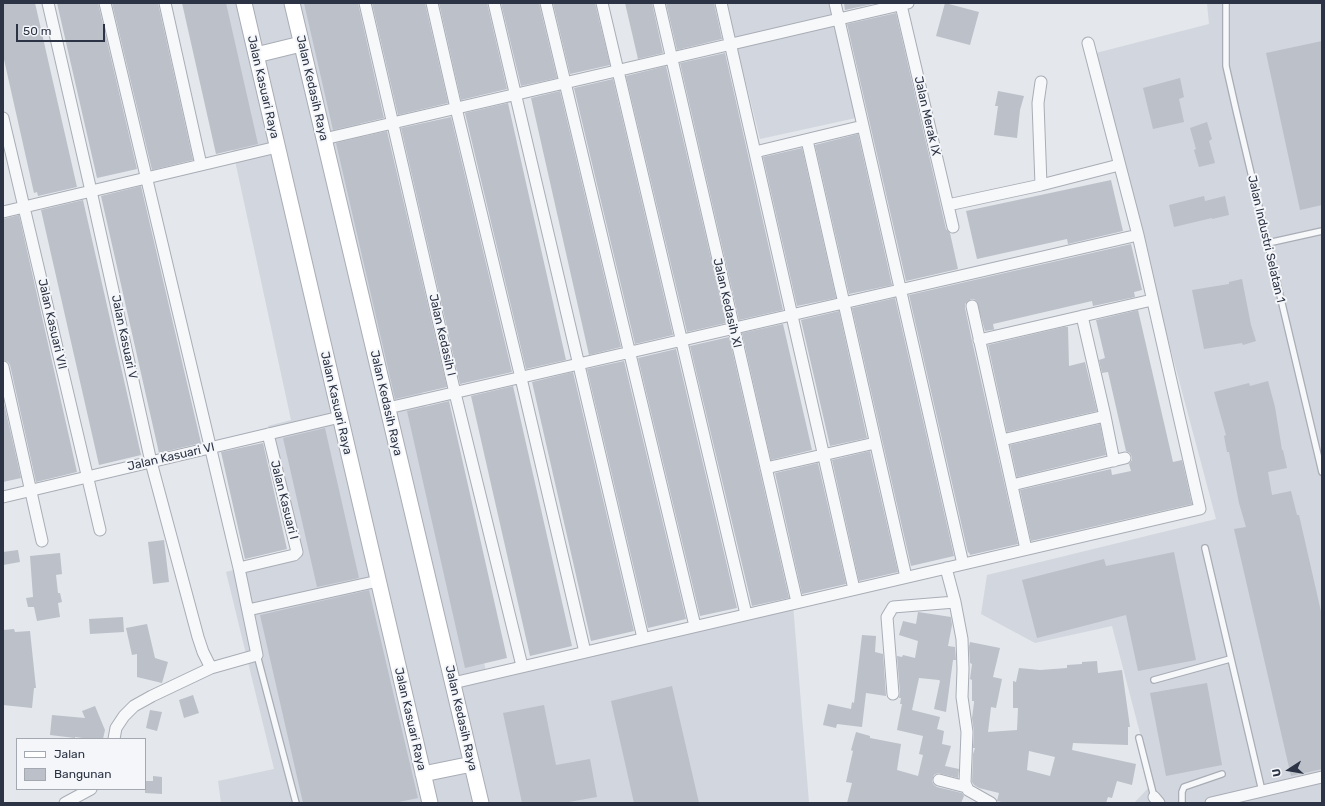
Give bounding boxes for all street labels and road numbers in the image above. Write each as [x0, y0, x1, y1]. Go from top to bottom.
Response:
street label: Jalan Kasuari Raya [244, 34, 282, 140]
street label: Jalan Kedasih Raya [293, 34, 331, 142]
street label: Jalan Merak IX [911, 75, 943, 157]
street label: Jalan Industri Selatan 1 [1244, 174, 1288, 304]
street label: Jalan Kedasih XI [710, 257, 744, 349]
street label: Jalan Kasuari VII [35, 277, 69, 371]
street label: Jalan Kasuari V [108, 293, 140, 381]
street label: Jalan Kedasih I [426, 293, 458, 377]
street label: Jalan Kedasih Raya [367, 349, 405, 457]
street label: Jalan Kasuari Raya [317, 350, 355, 456]
street label: Jalan Kasuari VI [126, 440, 216, 474]
street label: Jalan Kasuari I [267, 459, 301, 541]
street label: Jalan Kedasih Raya [442, 664, 480, 772]
street label: Jalan Kasuari Raya [391, 666, 429, 772]

